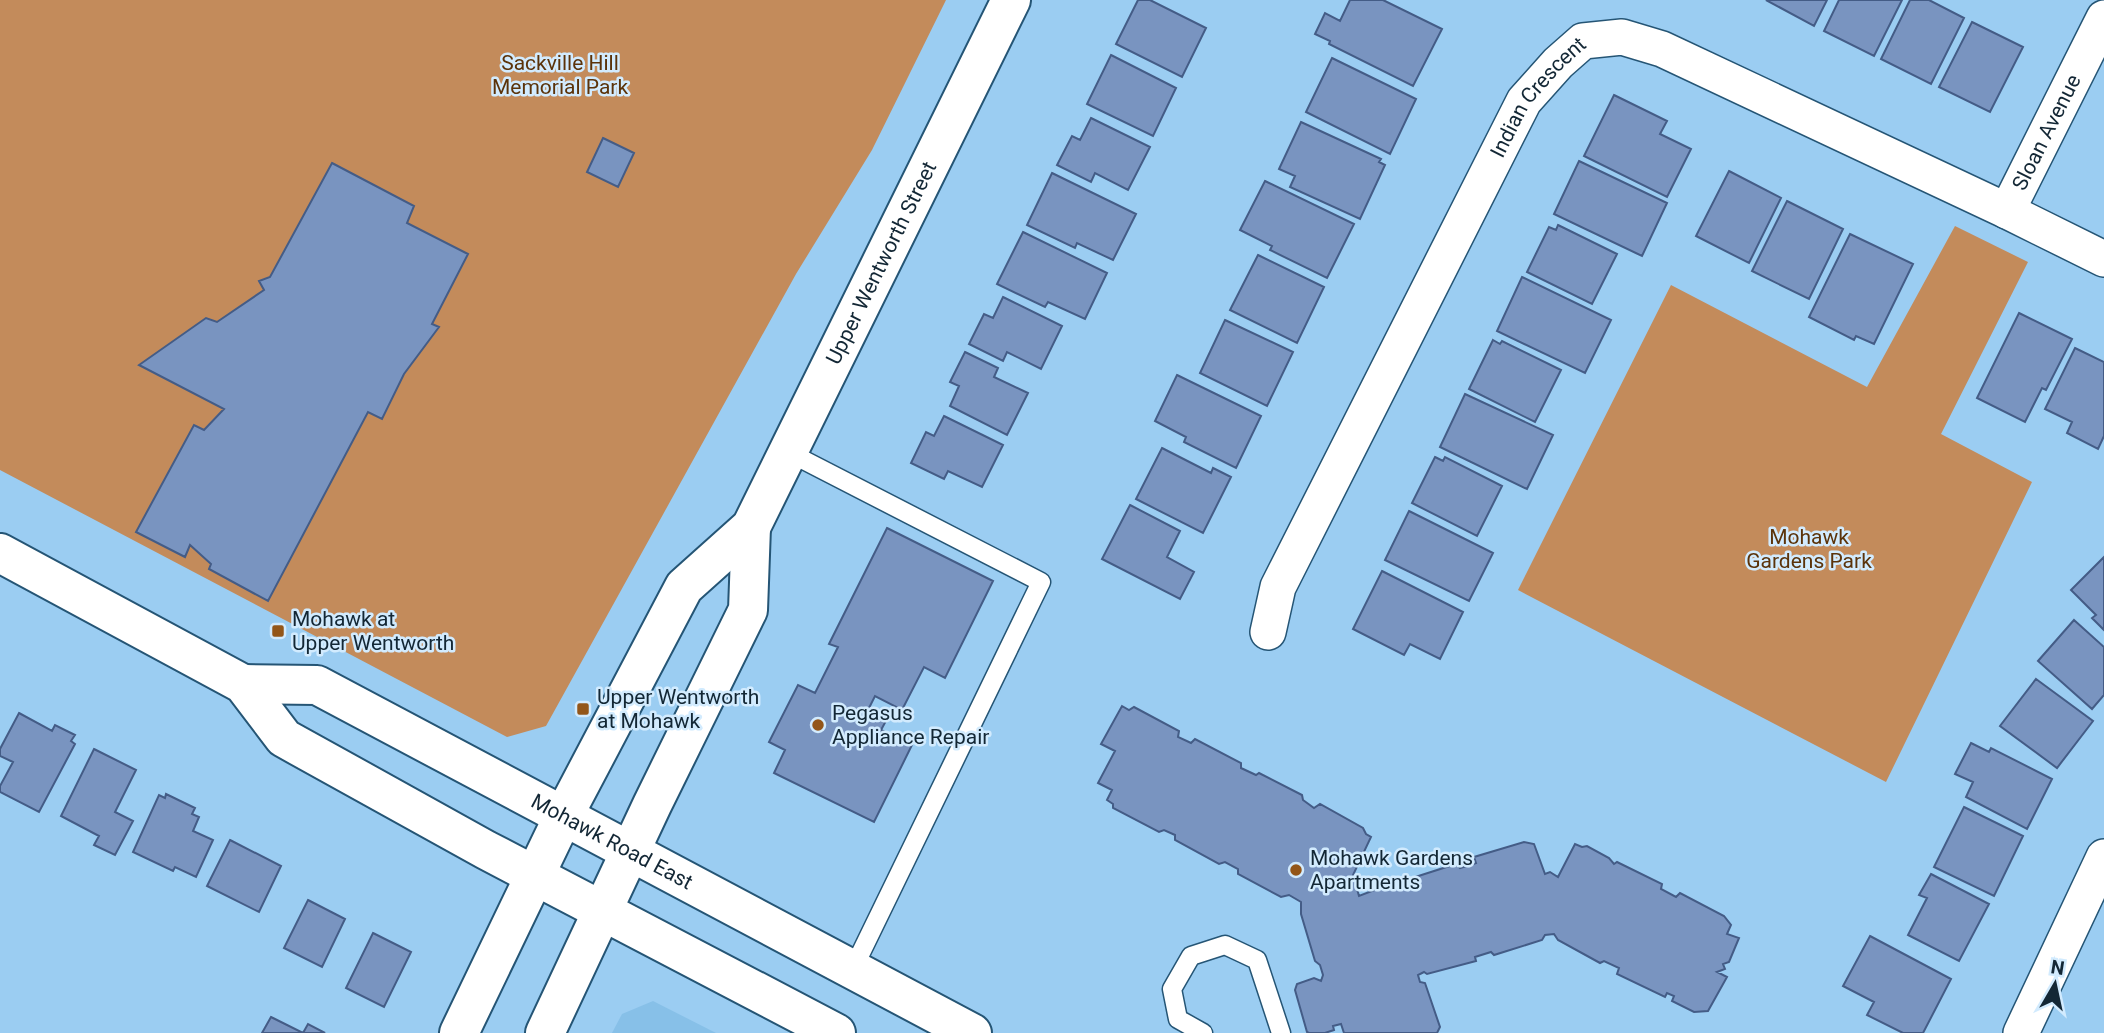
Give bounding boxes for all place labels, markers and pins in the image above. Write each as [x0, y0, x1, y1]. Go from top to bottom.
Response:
place label: Mohawk at Upper Wentworth [292, 607, 454, 655]
marker: Mohawk at Upper Wentworth [270, 623, 286, 639]
place label: Upper Wentworth at Mohawk [597, 685, 759, 733]
marker: Upper Wentworth at Mohawk [575, 701, 591, 717]
place label: Pegasus Appliance Repair [832, 701, 989, 749]
marker: Pegasus Appliance Repair [810, 717, 826, 733]
place label: Mohawk Gardens Apartments [1310, 846, 1473, 894]
marker: Mohawk Gardens Apartments [1288, 862, 1304, 878]

